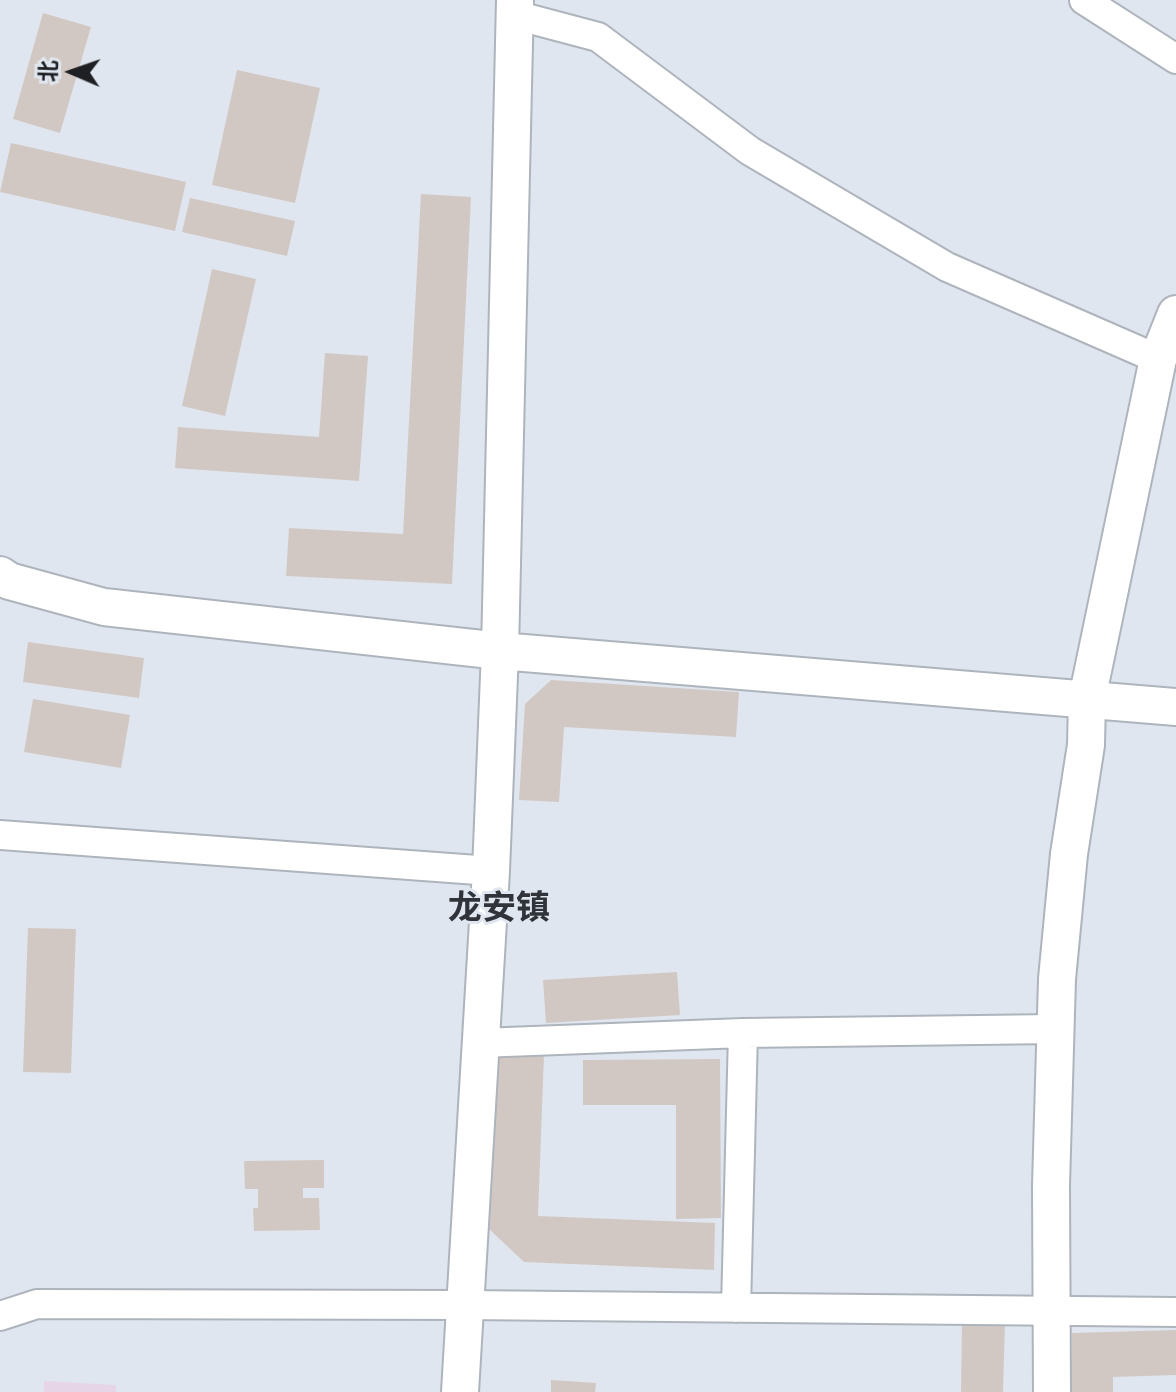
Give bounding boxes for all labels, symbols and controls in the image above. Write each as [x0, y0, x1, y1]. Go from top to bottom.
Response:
north arrow [32, 32, 112, 112]
text: 北 [33, 60, 62, 83]
district label: 龙安镇 [448, 889, 550, 929]

